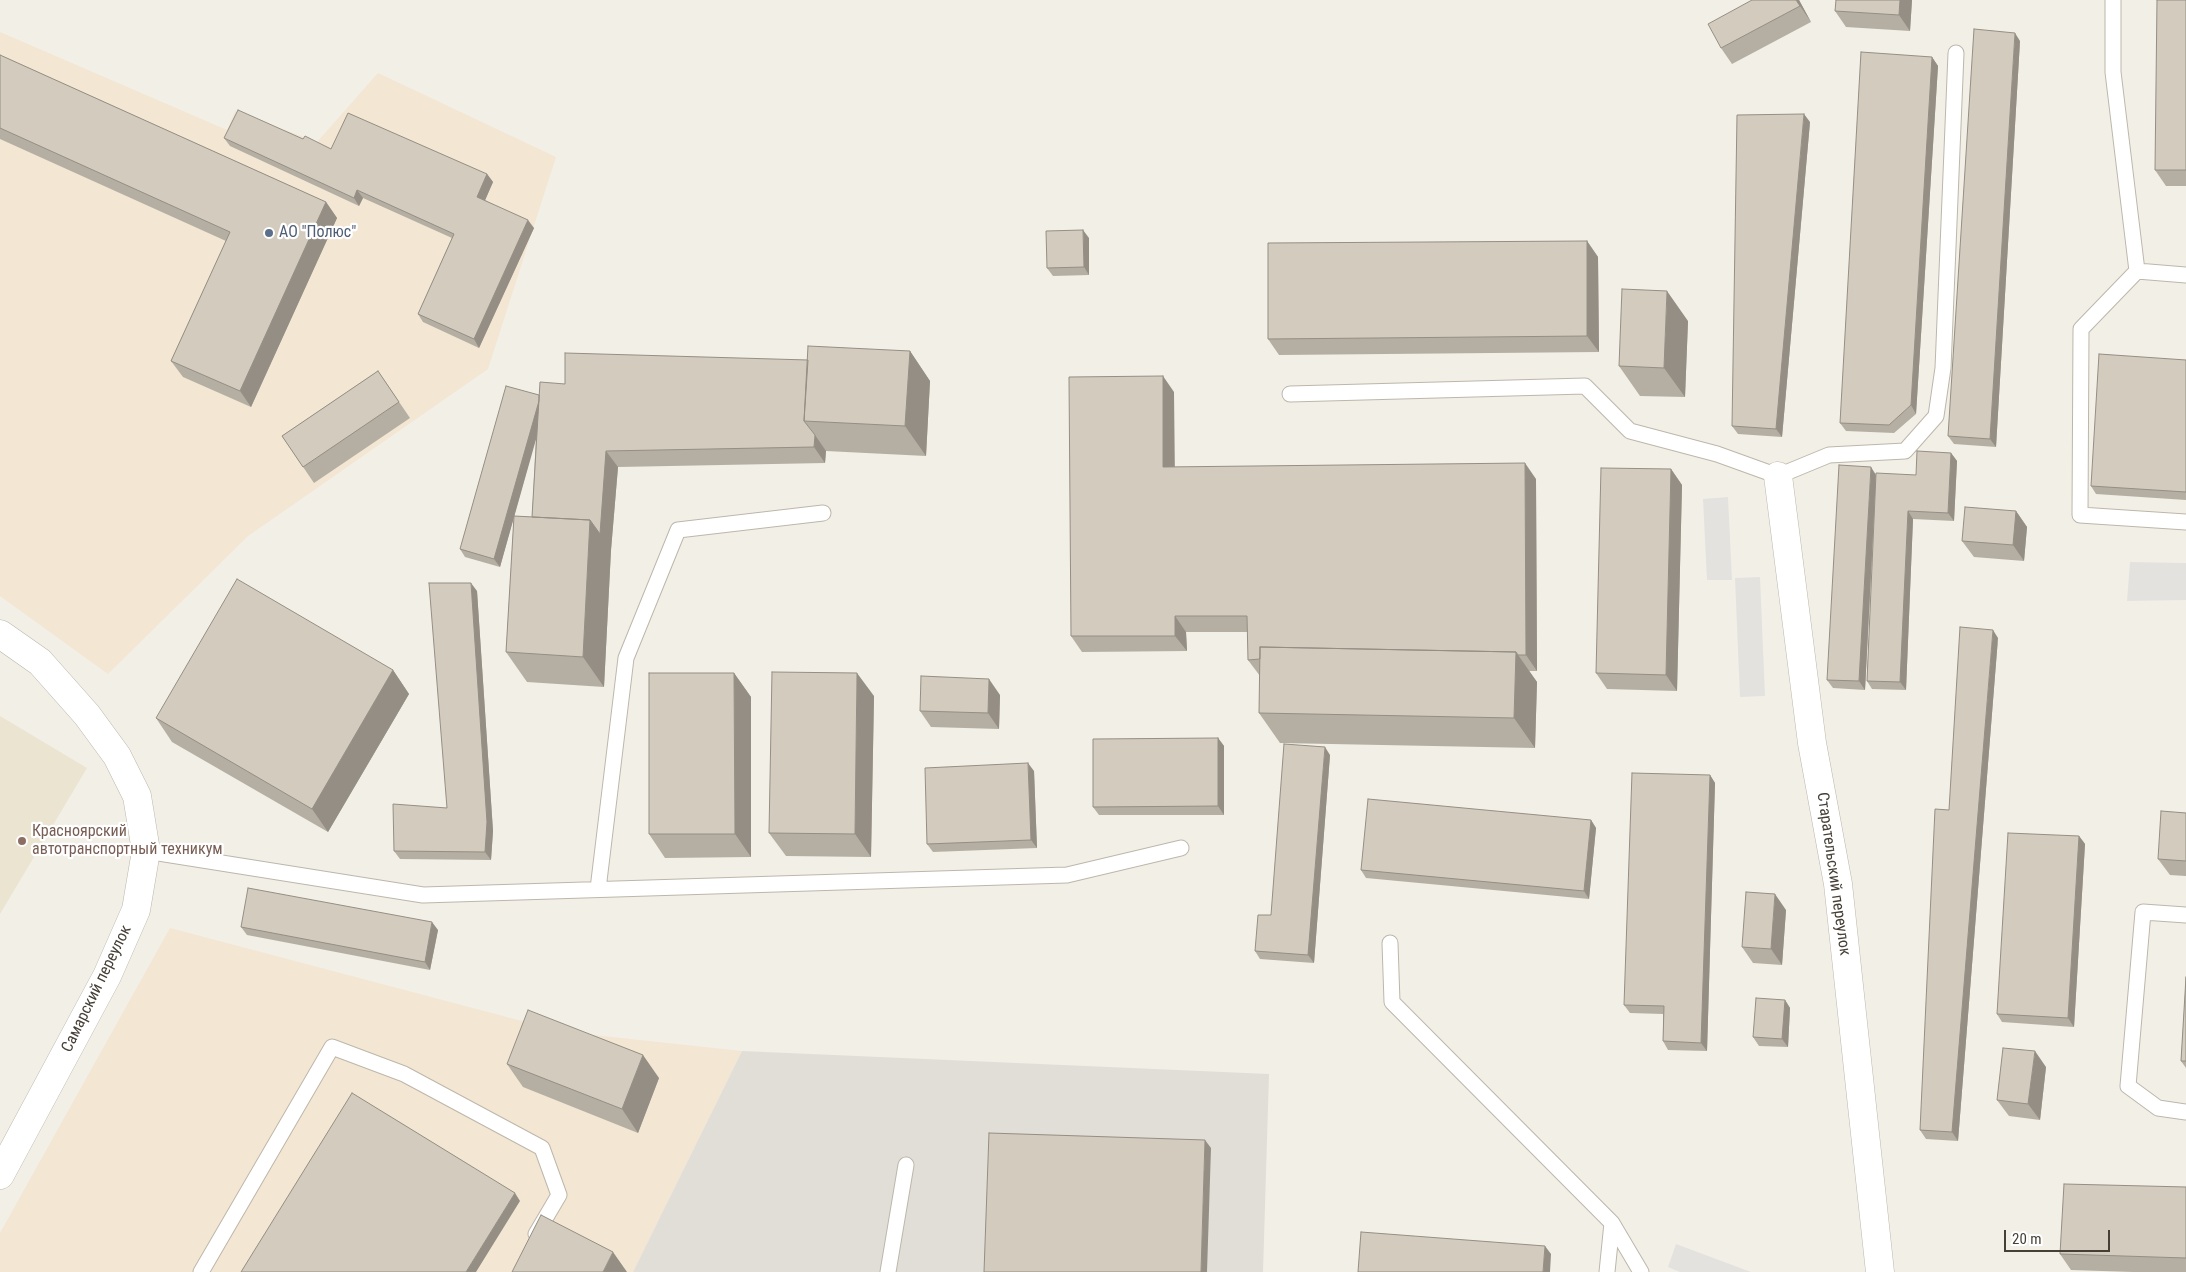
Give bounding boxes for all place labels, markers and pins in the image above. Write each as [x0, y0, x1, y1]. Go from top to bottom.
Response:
place label: АО "Полюс" [279, 223, 356, 243]
marker: АО "Полюс" [263, 227, 275, 239]
place label: Красноярский автотранспортный техникум [32, 822, 223, 860]
marker: Красноярский автотранспортный техникум [16, 835, 28, 847]

